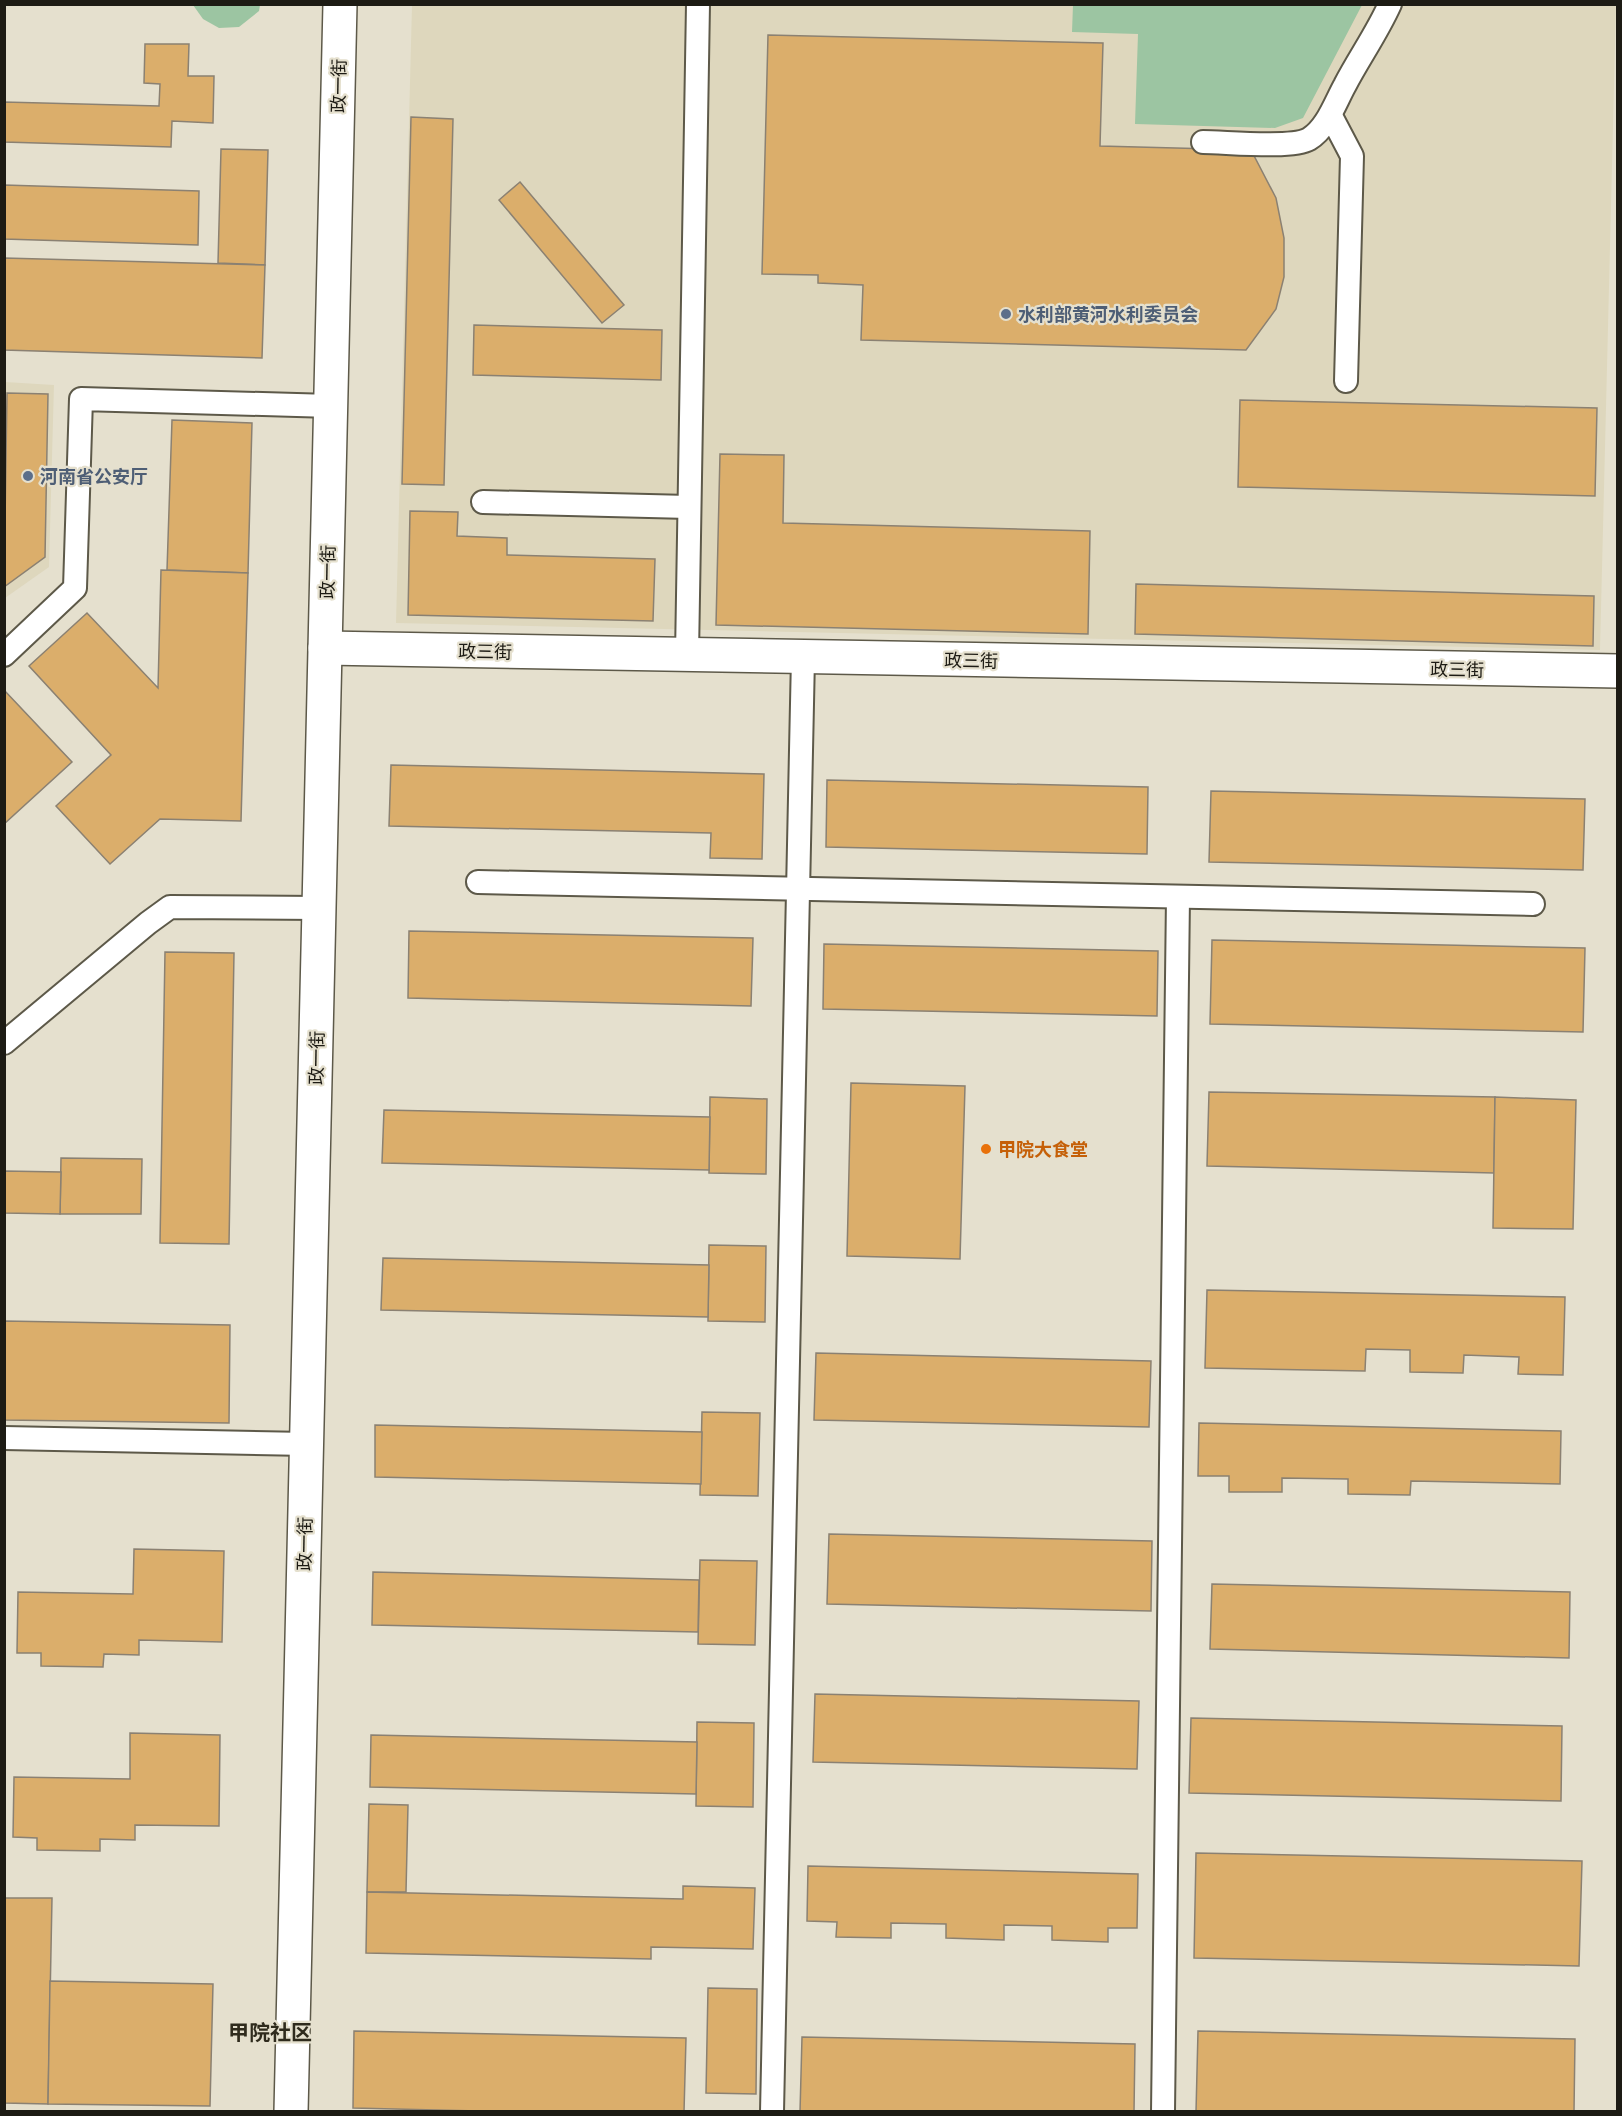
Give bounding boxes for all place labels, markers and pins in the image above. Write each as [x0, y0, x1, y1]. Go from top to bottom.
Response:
place label: 水利部黄河水利委员会 [1018, 303, 1198, 325]
marker: 水利部黄河水利委员会 [999, 307, 1013, 321]
place label: 河南省公安厅 [40, 465, 148, 487]
marker: 河南省公安厅 [21, 469, 35, 483]
place label: 甲院大食堂 [998, 1138, 1088, 1160]
marker: 甲院大食堂 [979, 1142, 993, 1156]

